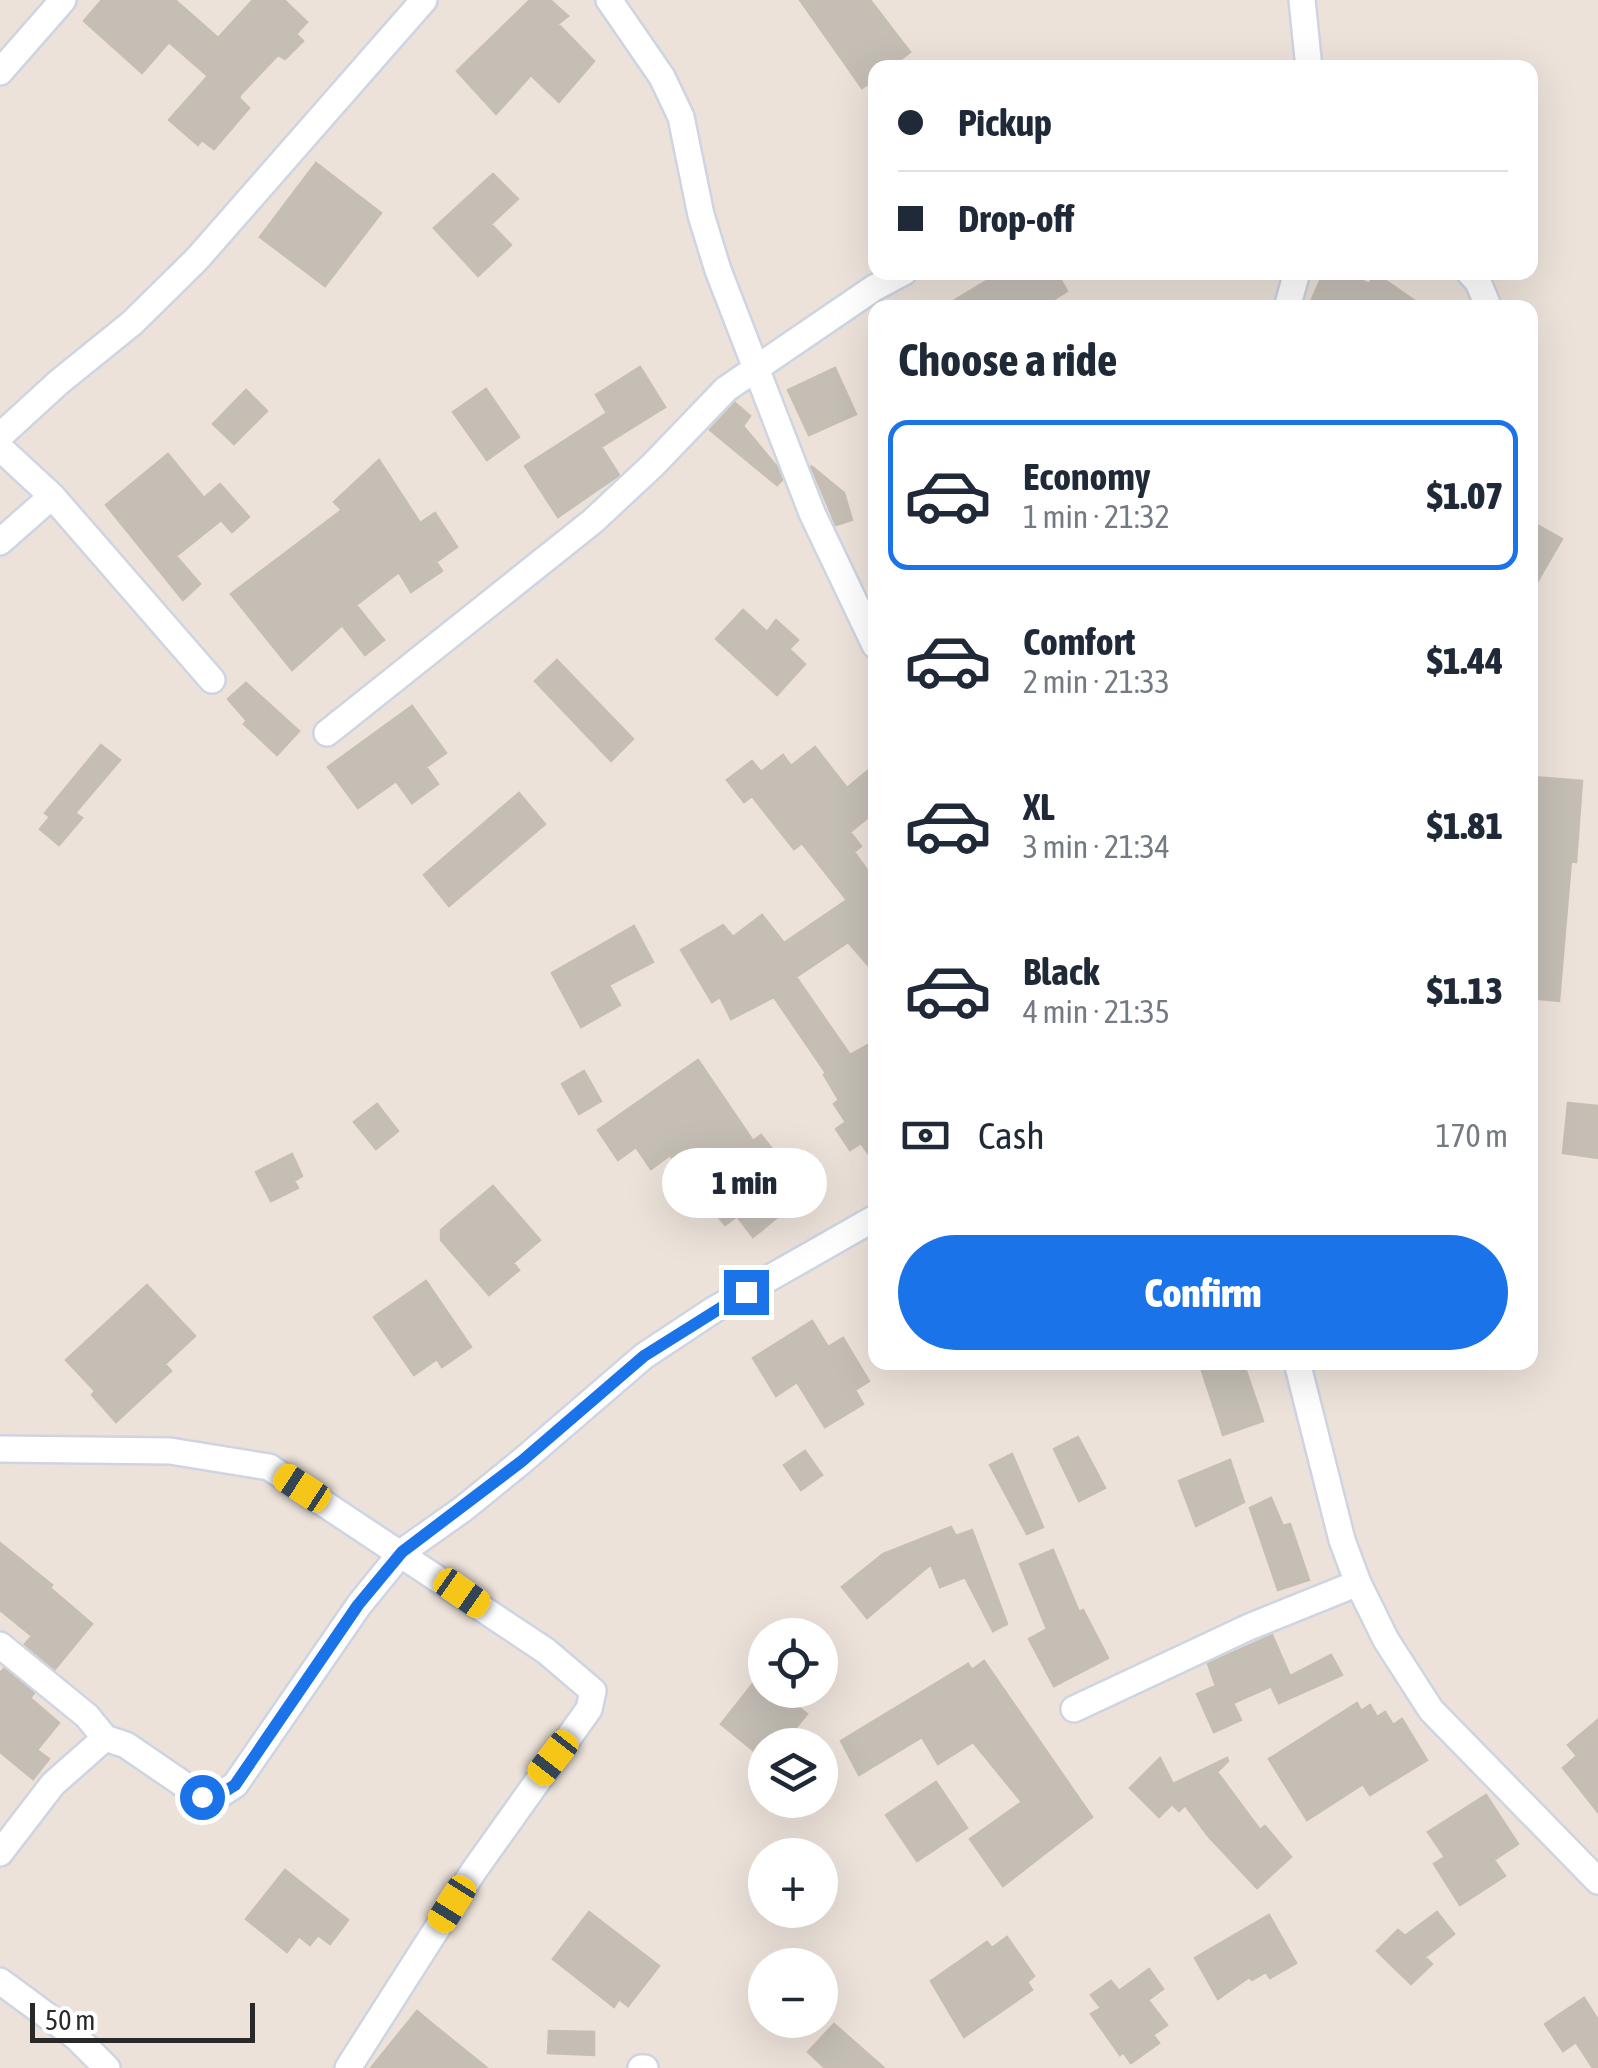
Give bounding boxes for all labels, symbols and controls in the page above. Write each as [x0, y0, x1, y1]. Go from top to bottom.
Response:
text: Pickup [958, 101, 1052, 144]
text: Drop-off [958, 197, 1074, 240]
text: Choose a ride [898, 334, 1117, 386]
icon: car [903, 450, 993, 540]
text: Economy [1023, 455, 1150, 498]
text: $1.07 [1427, 474, 1503, 517]
text: 1 min · 21:32 [1023, 498, 1170, 535]
icon: car [903, 615, 993, 705]
text: Comfort [1023, 620, 1135, 663]
text: $1.44 [1427, 639, 1503, 682]
text: 2 min · 21:33 [1023, 663, 1170, 700]
icon: car [903, 780, 993, 870]
text: XL [1023, 785, 1055, 828]
text: $1.81 [1427, 804, 1503, 847]
text: 3 min · 21:34 [1023, 828, 1170, 865]
icon: car [903, 945, 993, 1035]
text: Black [1023, 950, 1100, 993]
text: $1.13 [1427, 969, 1503, 1012]
text: 4 min · 21:35 [1023, 993, 1170, 1030]
icon: cash [898, 1108, 953, 1163]
text: Cash [978, 1114, 1045, 1157]
text: 170 m [1435, 1117, 1508, 1154]
callout: 1 min [664, 1147, 828, 1217]
text: 1 min [712, 1164, 777, 1201]
button: Confirm [898, 1235, 1508, 1350]
route end [724, 1270, 769, 1315]
car [269, 1459, 335, 1517]
car [429, 1564, 495, 1622]
map controls [748, 1618, 838, 2038]
button: locate [748, 1618, 838, 1708]
car [523, 1725, 583, 1791]
button: layers [748, 1728, 838, 1818]
route start [180, 1775, 225, 1820]
button: + [748, 1838, 838, 1928]
car [423, 1871, 481, 1937]
button: − [748, 1948, 838, 2038]
scale bar [30, 1998, 255, 2042]
text: 50 m [45, 2004, 95, 2036]

